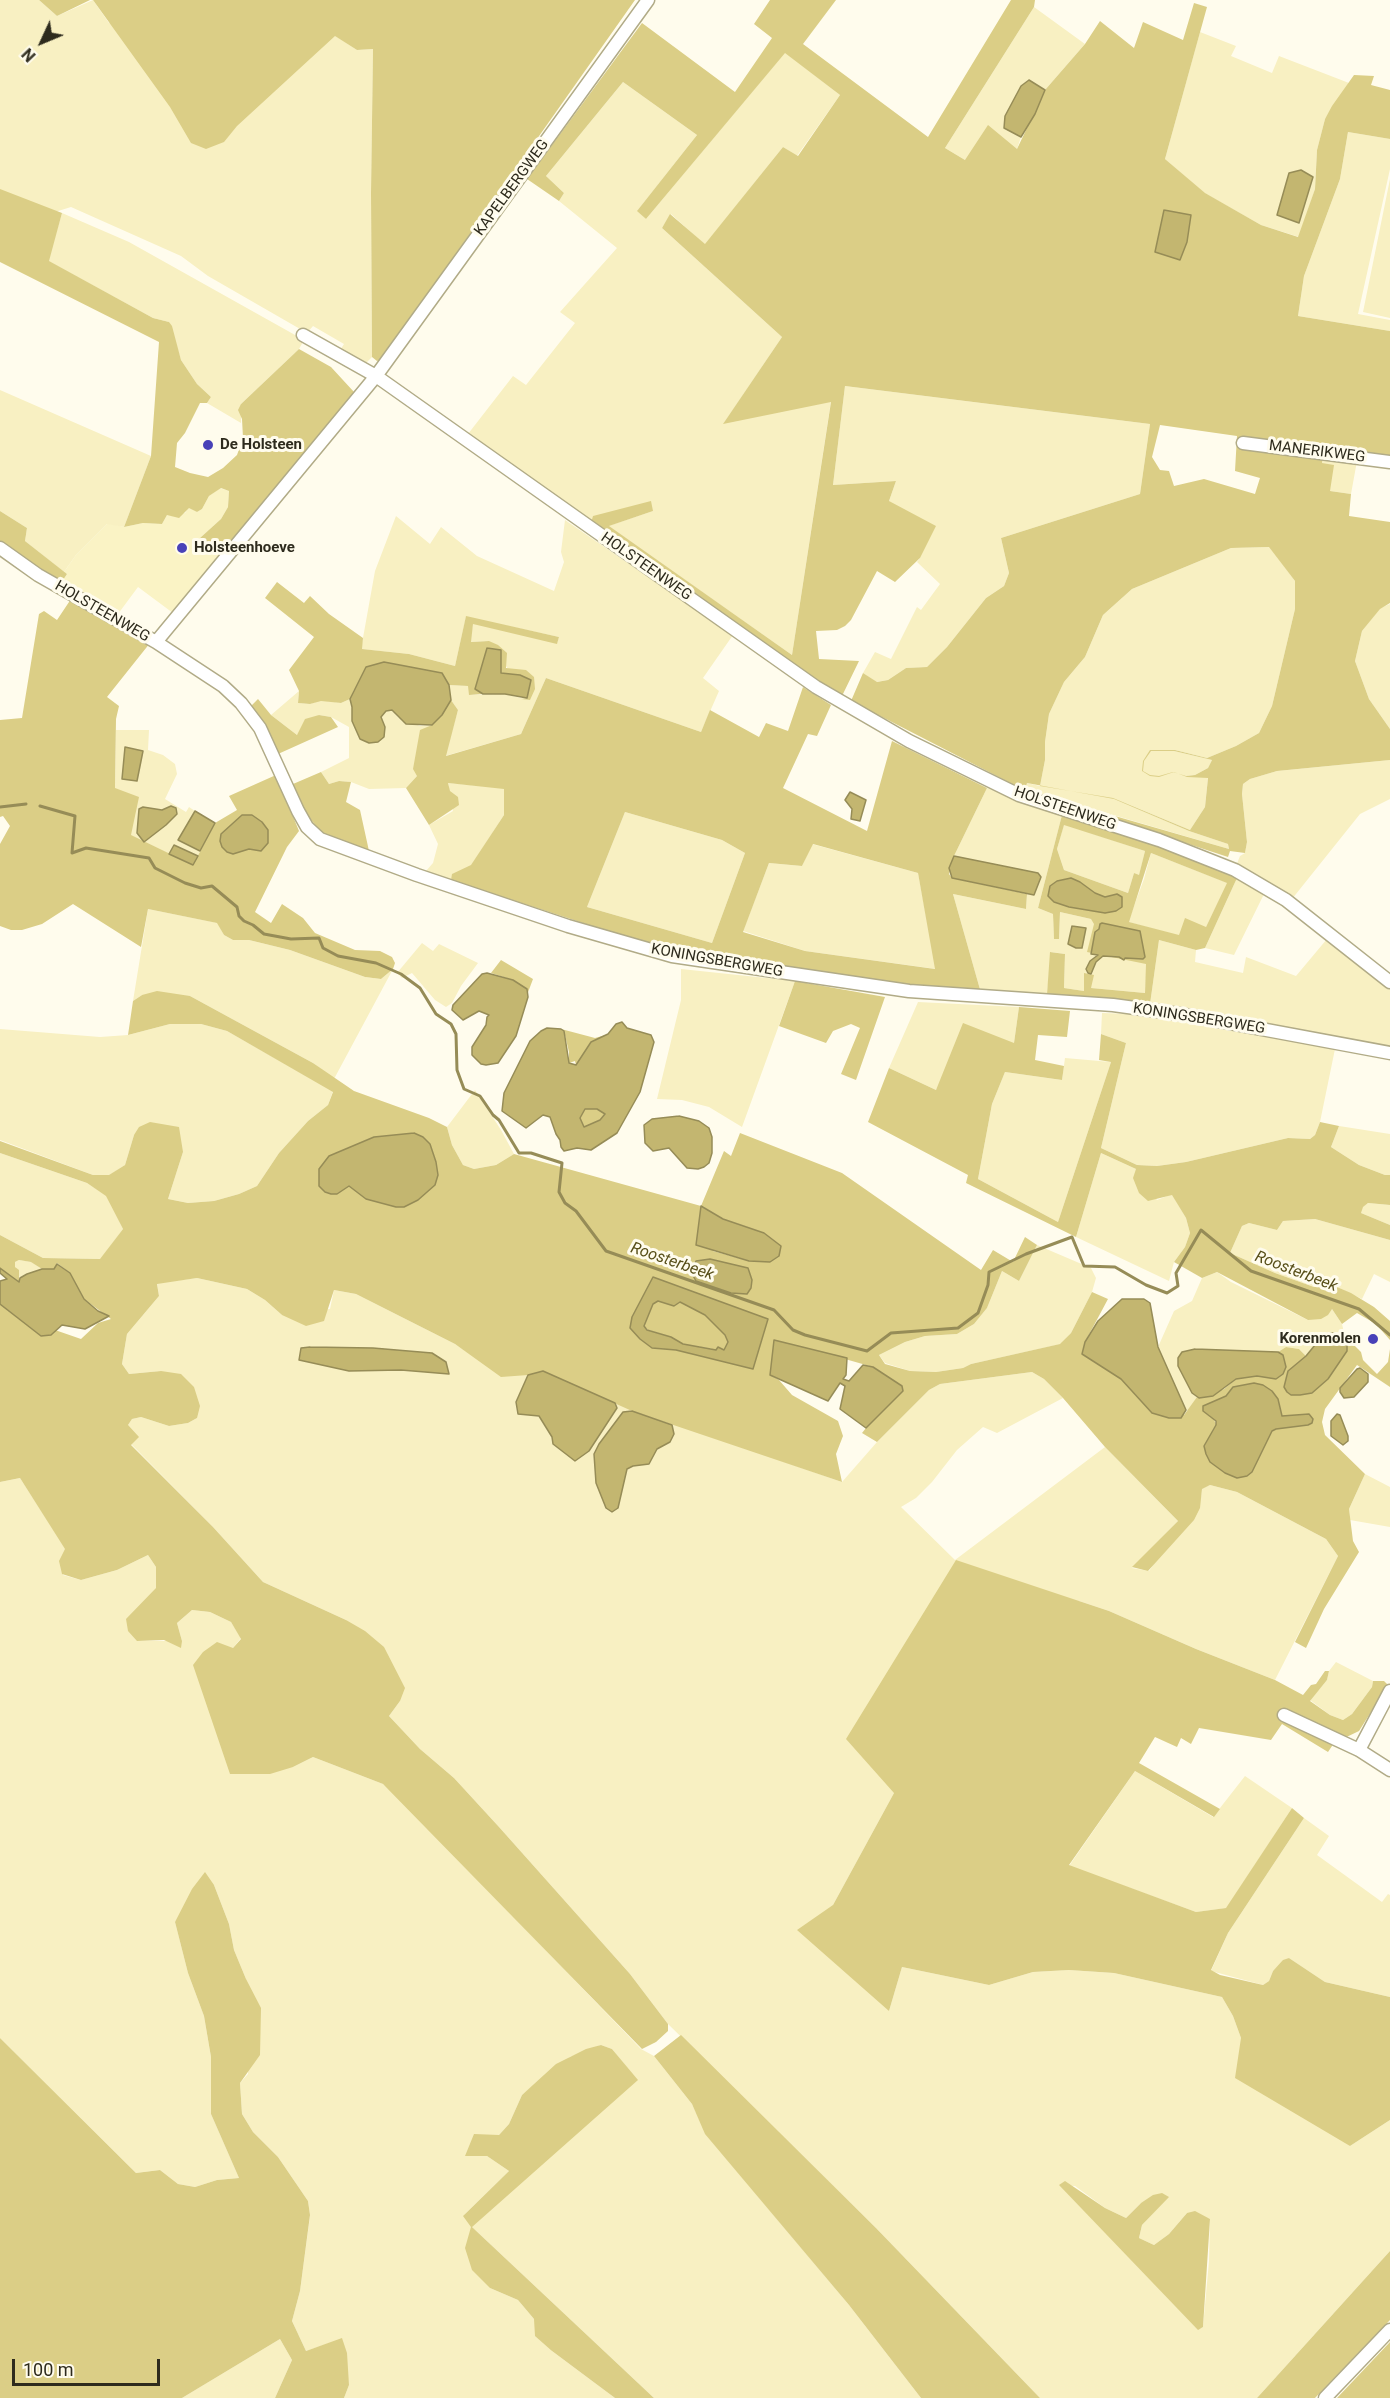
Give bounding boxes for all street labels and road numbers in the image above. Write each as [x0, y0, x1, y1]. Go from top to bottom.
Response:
street label: KAPELBERGWEG [471, 136, 553, 240]
street label: MANERIKWEG [1268, 437, 1366, 467]
street label: HOLSTEENWEG [597, 529, 695, 605]
street label: HOLSTEENWEG [51, 578, 153, 646]
street label: HOLSTEENWEG [1012, 783, 1118, 835]
street label: KONINGSBERGWEG [650, 941, 784, 981]
street label: KONINGSBERGWEG [1132, 1000, 1266, 1038]

